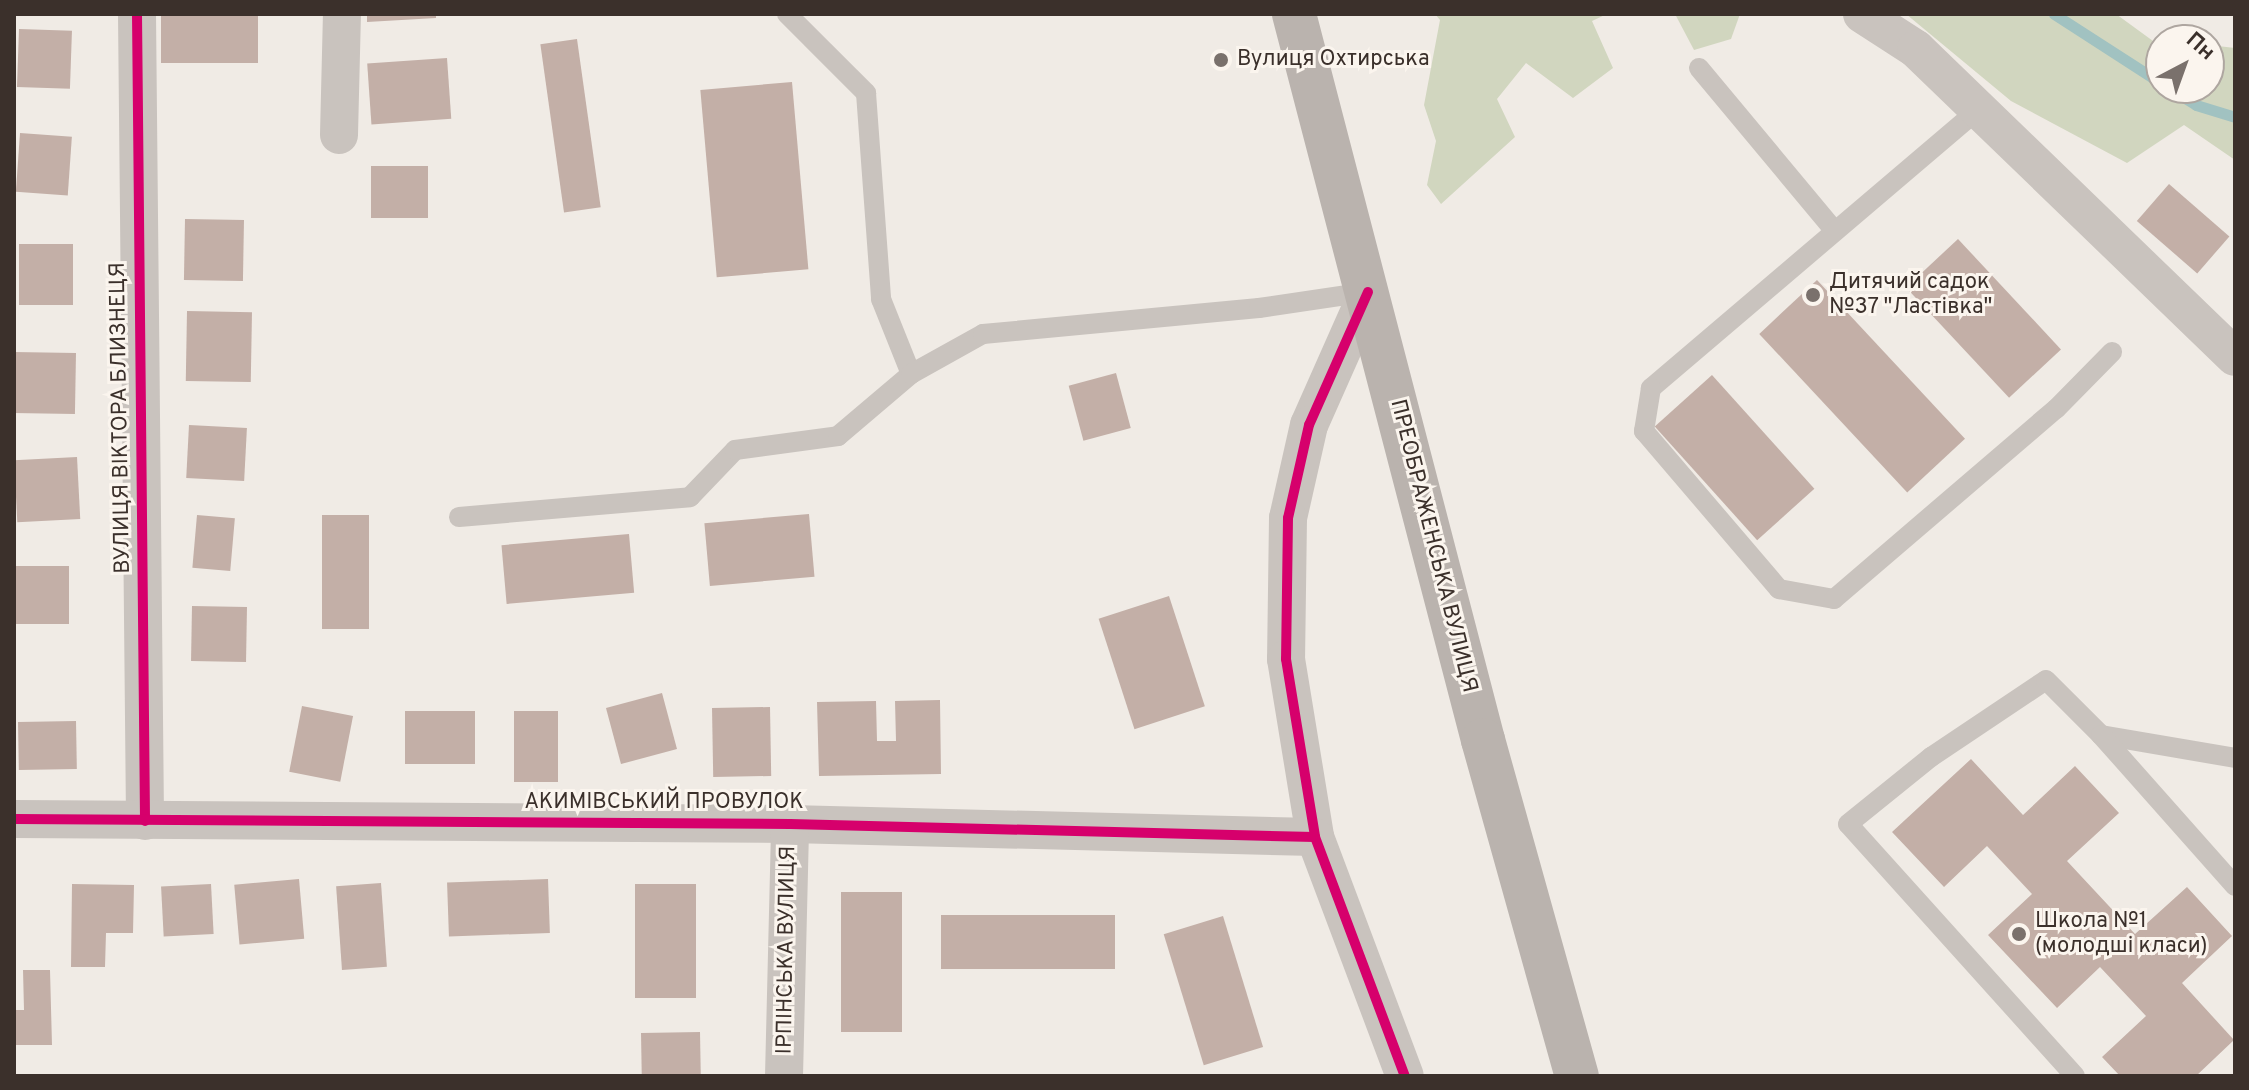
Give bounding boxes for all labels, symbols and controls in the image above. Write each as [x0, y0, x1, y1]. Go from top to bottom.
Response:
north arrow [2145, 24, 2225, 104]
text: Пн [2180, 27, 2220, 67]
place label: Вулиця Охтирська [1237, 47, 1429, 73]
marker: Вулиця Охтирська [1212, 51, 1230, 69]
street label: ВУЛИЦЯ ВІКТОРА БЛИЗНЕЦЯ [105, 262, 137, 574]
place label: Дитячий садок №37 "Ластівка" [1829, 269, 1993, 320]
marker: Дитячий садок №37 "Ластівка" [1804, 286, 1822, 304]
street label: ПРЕОБРАЖЕНСЬКА ВУЛИЦЯ [1384, 396, 1482, 696]
street label: АКИМІВСЬКИЙ ПРОВУЛОК [524, 790, 804, 816]
street label: ІРПІНСЬКА ВУЛИЦЯ [772, 845, 802, 1055]
place label: Школа №1 (молодші класи) [2035, 908, 2208, 960]
marker: Школа №1 (молодші класи) [2010, 925, 2028, 943]

